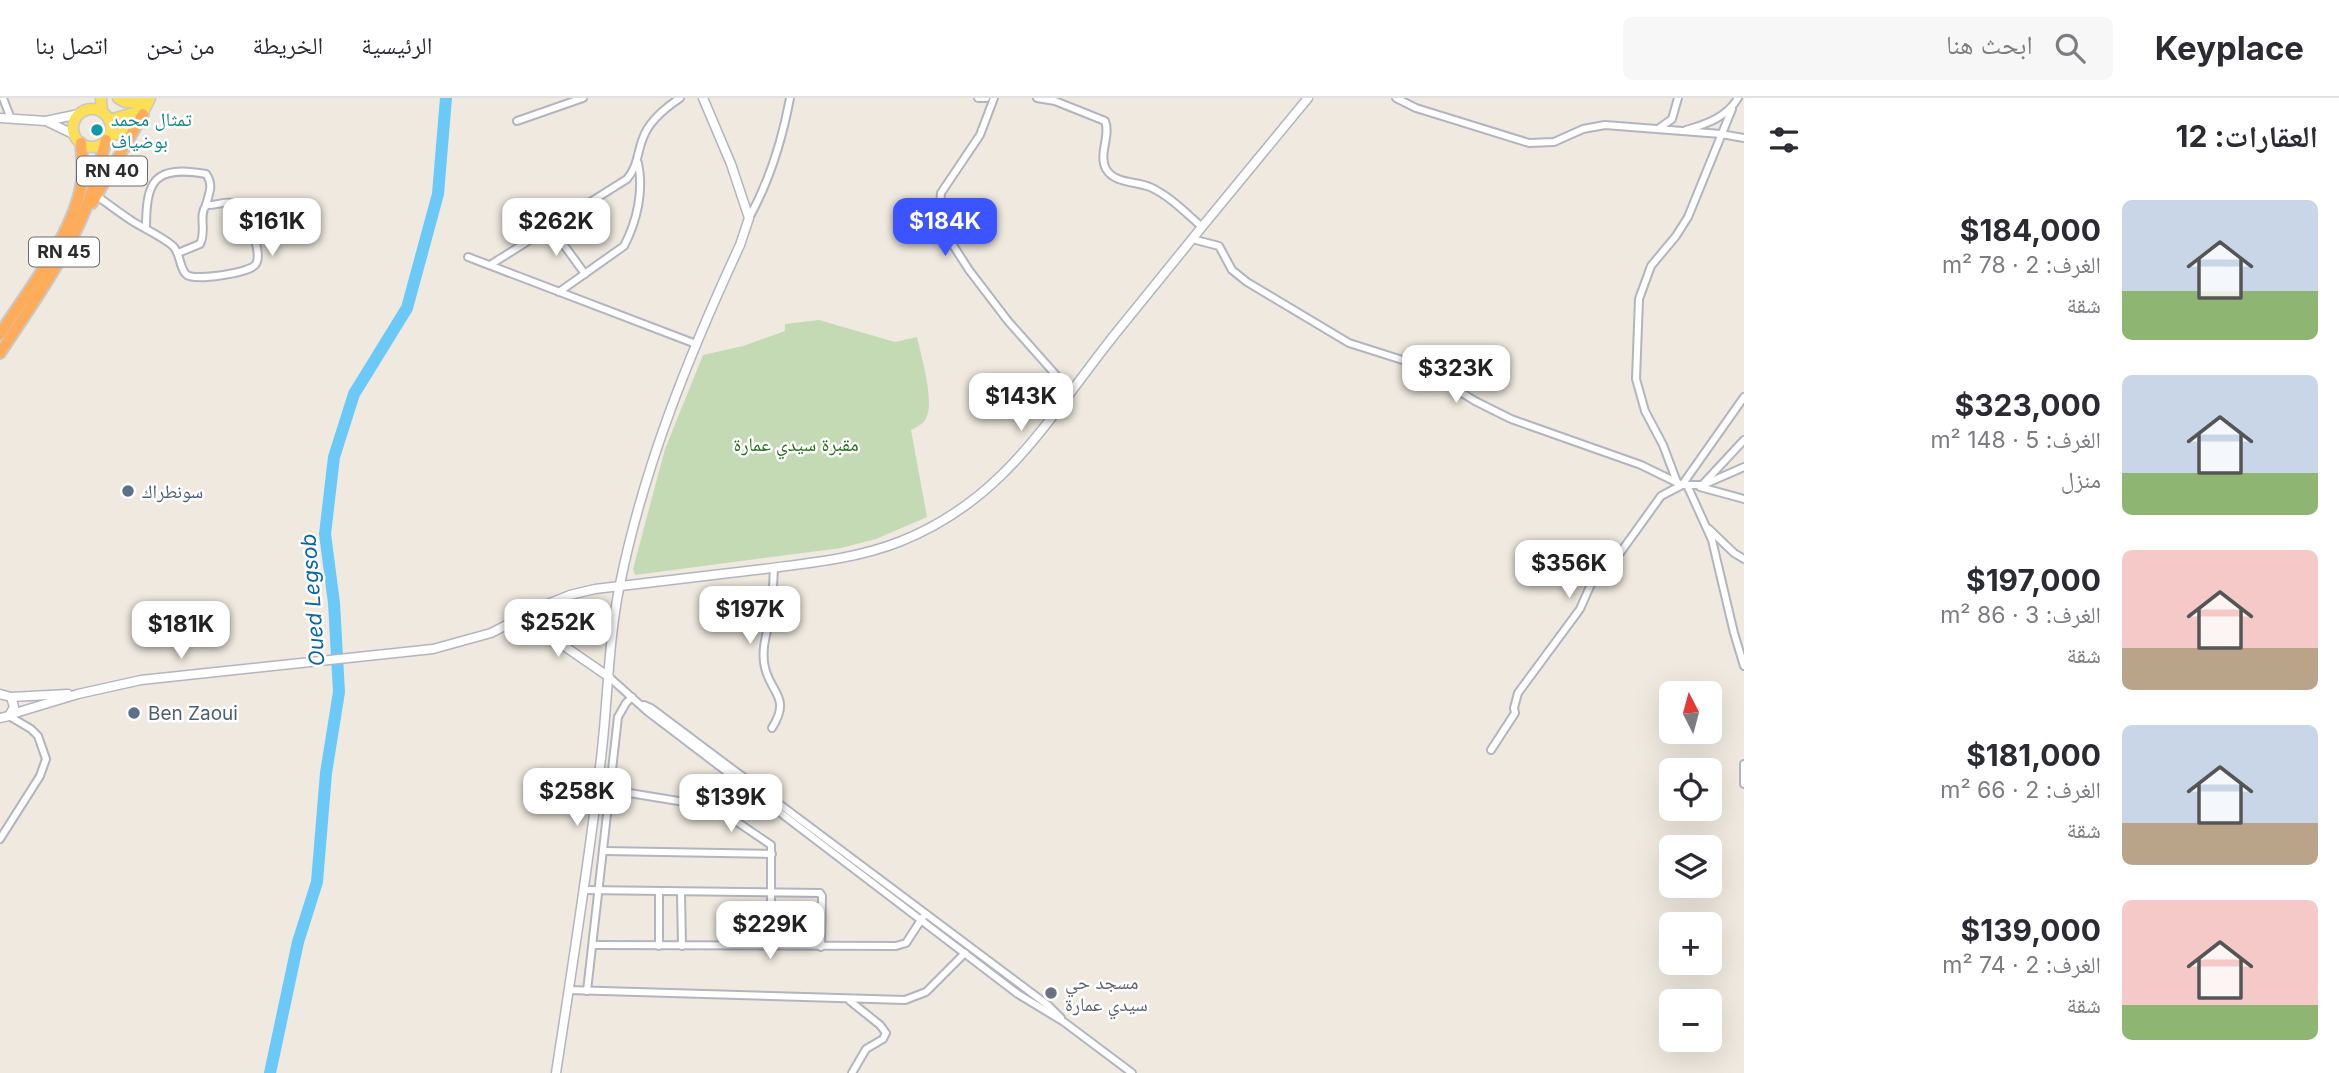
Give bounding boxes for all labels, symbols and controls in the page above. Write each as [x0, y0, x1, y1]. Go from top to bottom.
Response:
search box [1623, 17, 2113, 80]
text: Keyplace [2155, 28, 2304, 68]
text: ابحث هنا [1946, 29, 2033, 60]
icon: search [2051, 29, 2089, 67]
text: اتصل بنا [35, 31, 108, 60]
text: من نحن [146, 31, 215, 60]
text: الخريطة [253, 31, 323, 60]
text: الرئيسية [361, 31, 432, 60]
place label: تمثال محمد بوضياف [111, 108, 192, 153]
text: العقارات: 12 [2176, 118, 2318, 154]
icon: filters [1765, 121, 1803, 159]
marker: تمثال محمد بوضياف [89, 122, 105, 138]
road number: RN 40 [77, 156, 147, 186]
pin: $161K [223, 198, 321, 258]
pin: $262K [507, 198, 605, 258]
pin: $184K [896, 198, 994, 258]
text: $161K [239, 207, 305, 235]
text: $262K [518, 207, 594, 235]
text: $184K [909, 207, 981, 235]
text: $184,000 [1960, 212, 2101, 248]
icon: home [2178, 228, 2262, 312]
road number: RN 45 [29, 238, 99, 266]
text: الغرف: 2 · 78 m² [1942, 251, 2101, 279]
text: شقة [2067, 291, 2101, 319]
pin: $323K [1407, 345, 1505, 405]
text: $323K [1418, 354, 1494, 382]
pin: $143K [972, 374, 1070, 433]
text: $143K [985, 382, 1057, 410]
text: $323,000 [1955, 387, 2101, 423]
icon: home [2178, 403, 2262, 487]
text: الغرف: 5 · 148 m² [1930, 426, 2101, 454]
park label: مقبرة سيدي عمارة [733, 433, 859, 460]
text: منزل [2061, 466, 2101, 494]
place label: سونطراك [142, 480, 203, 503]
marker: سونطراك [120, 483, 136, 499]
water label: Oued Legsob [295, 533, 330, 667]
pin: $356K [1520, 540, 1618, 600]
text: $356K [1531, 549, 1607, 577]
text: $197,000 [1966, 562, 2101, 598]
icon: home [2178, 578, 2262, 662]
pin: $197K [701, 587, 799, 646]
text: $197K [715, 595, 785, 623]
pin: $252K [509, 600, 607, 659]
text: الغرف: 3 · 86 m² [1940, 601, 2101, 629]
pin: $181K [132, 602, 230, 661]
text: $252K [520, 608, 596, 636]
text: $181K [148, 610, 214, 638]
text: شقة [2067, 641, 2101, 669]
north arrow [1659, 681, 1722, 744]
map controls [1659, 681, 1722, 1052]
place label: Ben Zaoui [148, 702, 238, 725]
marker: Ben Zaoui [126, 705, 142, 721]
text: $181,000 [1966, 737, 2101, 773]
icon: home [2178, 753, 2262, 837]
button: locate [1659, 758, 1722, 821]
pin: $258K [528, 768, 626, 828]
pin: $139K [682, 774, 780, 834]
text: الغرف: 2 · 66 m² [1940, 776, 2101, 804]
text: $258K [539, 777, 615, 805]
text: $139K [695, 783, 767, 811]
text: شقة [2067, 816, 2101, 844]
button: layers [1659, 835, 1722, 898]
pin: $229K [721, 902, 819, 961]
text: $229K [732, 910, 808, 938]
button: + [1659, 912, 1722, 975]
text: $139,000 [1961, 912, 2101, 948]
icon: home [2178, 928, 2262, 1012]
text: الغرف: 2 · 74 m² [1942, 951, 2101, 979]
place label: مسجد حي سيدي عمارة [1065, 971, 1148, 1020]
marker: مسجد حي سيدي عمارة [1043, 985, 1059, 1001]
button: − [1659, 989, 1722, 1052]
text: شقة [2067, 991, 2101, 1019]

